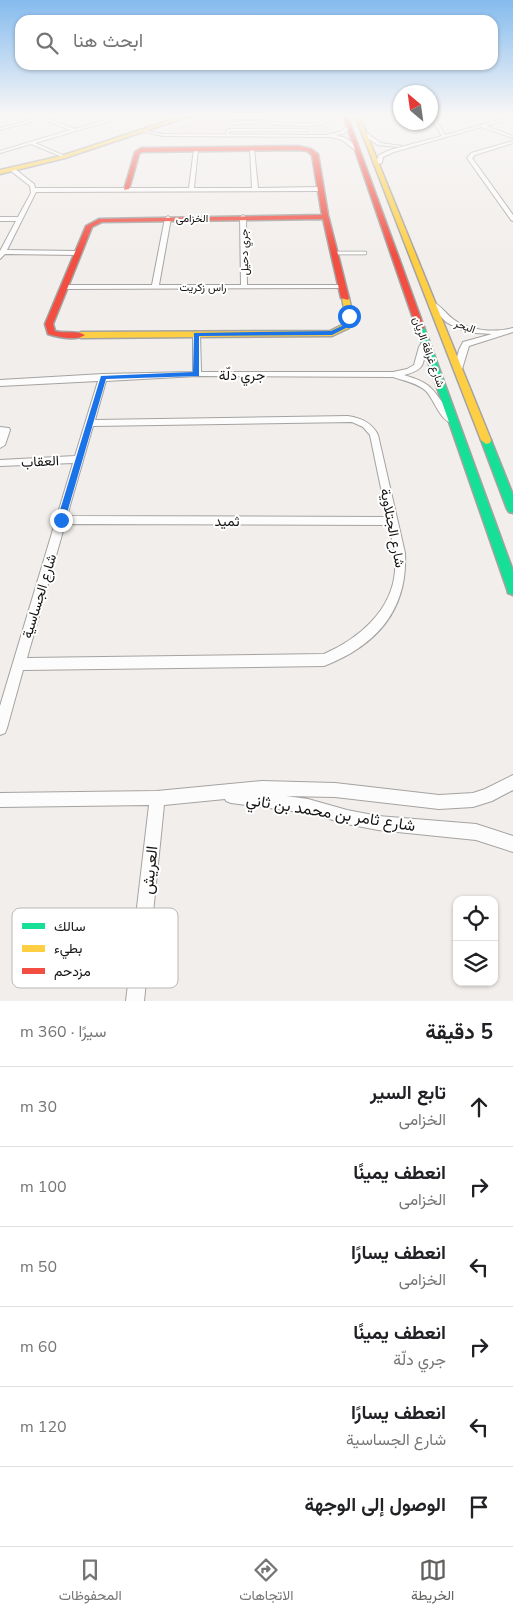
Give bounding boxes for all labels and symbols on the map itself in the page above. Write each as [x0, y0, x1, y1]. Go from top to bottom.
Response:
north arrow [393, 85, 438, 130]
street label: الخزامى [176, 211, 208, 226]
street label: جري دحيل [237, 229, 254, 275]
street label: راس زكريت [180, 280, 227, 295]
route start [338, 305, 361, 328]
street label: شارع غرافة الريان [409, 315, 448, 390]
street label: البحر [451, 315, 477, 337]
street label: جري دلّة [219, 366, 265, 387]
street label: العقاب [20, 451, 60, 472]
street label: شارع الجتلاوية [375, 487, 409, 569]
route end [50, 509, 73, 532]
street label: ثميد [215, 512, 239, 531]
street label: شارع الجساسية [18, 552, 62, 641]
street label: شارع ثامر بن محمد بن ثاني [244, 789, 417, 839]
street label: العريش [137, 845, 163, 895]
legend [12, 908, 178, 988]
text: سالك [54, 917, 85, 936]
text: بطيء [54, 939, 82, 960]
text: مزدحم [54, 962, 91, 981]

